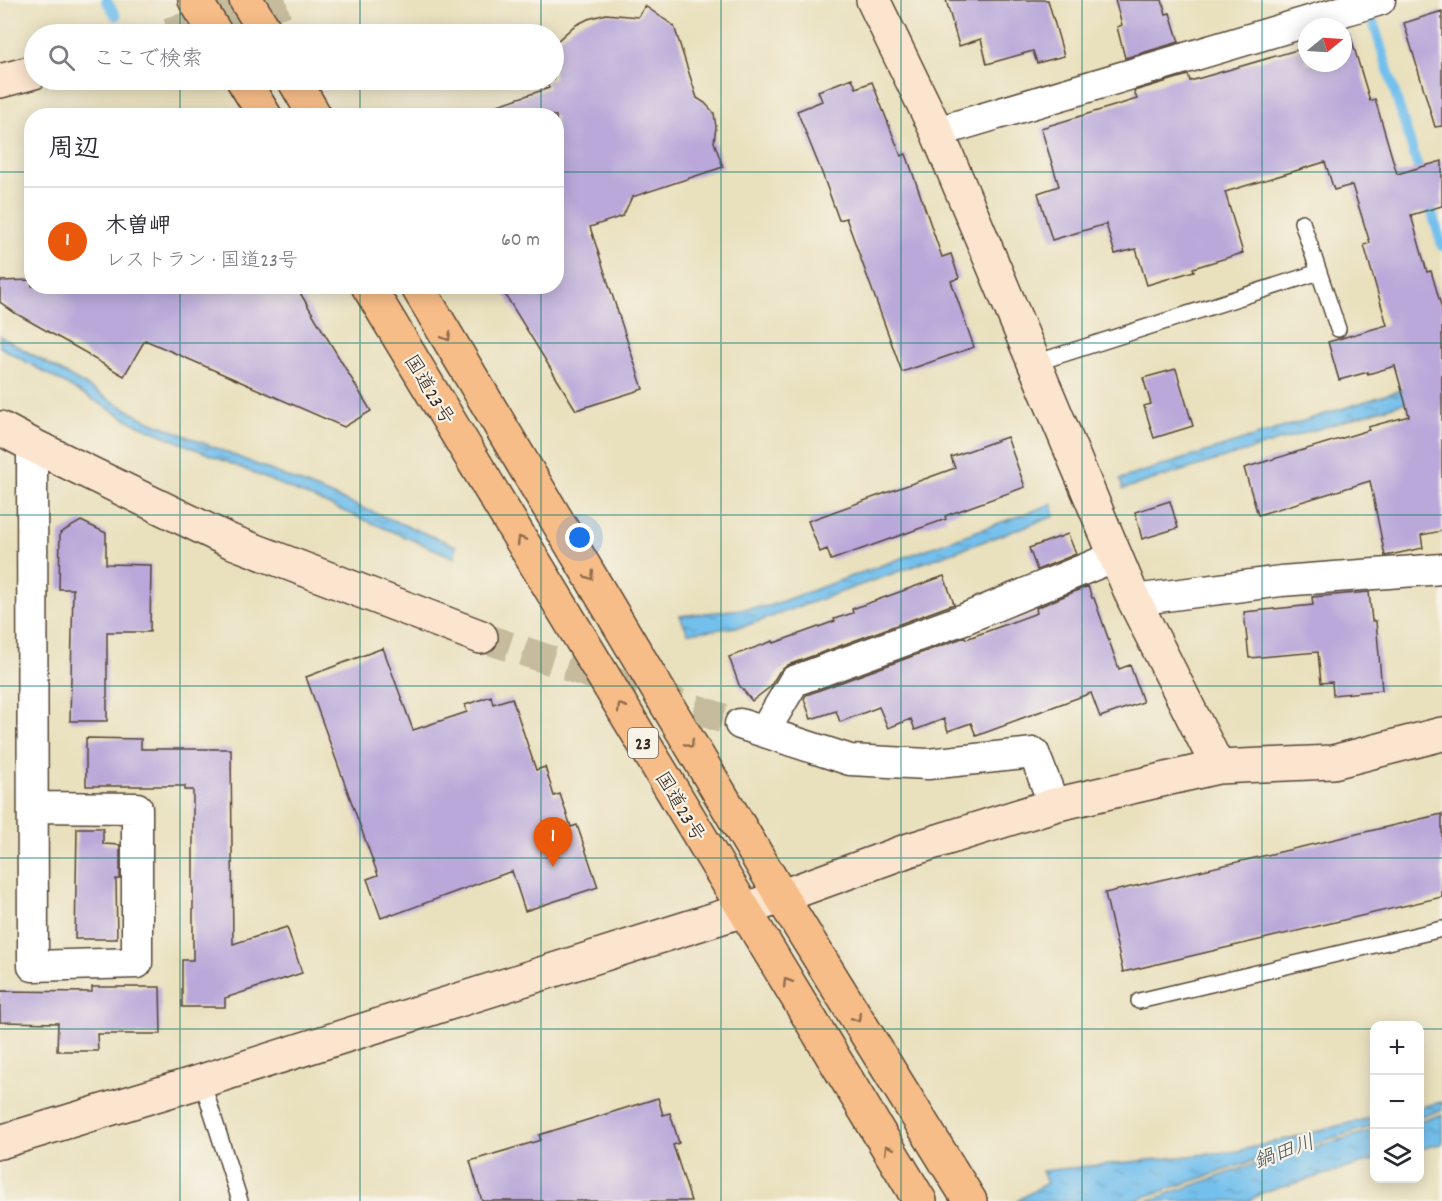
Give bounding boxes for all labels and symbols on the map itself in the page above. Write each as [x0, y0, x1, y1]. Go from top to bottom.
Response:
north arrow [1298, 18, 1352, 72]
one-way arrow [440, 331, 452, 341]
street label: 国道23号 [395, 350, 459, 431]
your location [565, 523, 594, 552]
one-way arrow [516, 536, 528, 546]
one-way arrow [583, 570, 594, 580]
one-way arrow [617, 703, 629, 713]
road number: 23 [628, 728, 658, 758]
one-way arrow [683, 738, 694, 748]
street label: 国道23号 [646, 767, 710, 848]
pin: 1 [534, 818, 572, 867]
one-way arrow [783, 978, 794, 988]
one-way arrow [849, 1012, 861, 1022]
water label: 鍋田川 [1250, 1129, 1320, 1179]
one-way arrow [884, 1145, 896, 1155]

